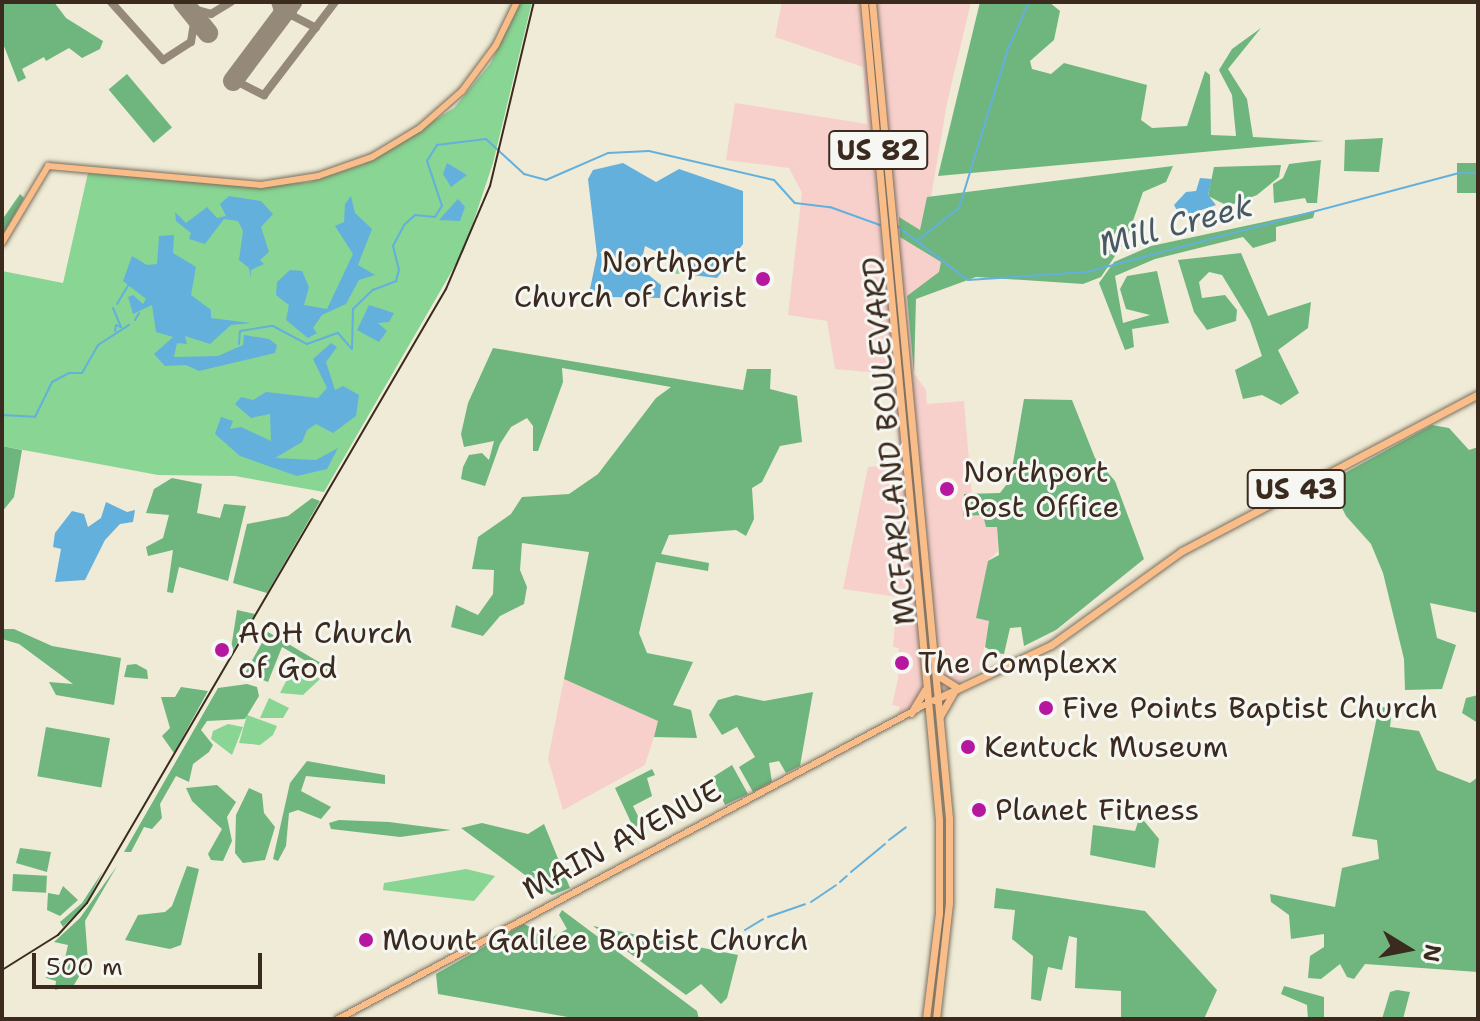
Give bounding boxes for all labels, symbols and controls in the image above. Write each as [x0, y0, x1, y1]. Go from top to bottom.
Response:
road number: US 82 [828, 126, 928, 174]
water label: Mill Creek [1095, 186, 1257, 264]
place label: Northport Church of Christ [514, 244, 747, 314]
street label: MCFARLAND BOULEVARD [855, 255, 923, 627]
marker: Northport Church of Christ [754, 270, 772, 288]
place label: Northport Post Office [963, 454, 1119, 524]
road number: US 43 [1246, 465, 1346, 513]
marker: Northport Post Office [938, 480, 956, 498]
place label: AOH Church of God [238, 615, 413, 686]
marker: AOH Church of God [213, 641, 231, 659]
place label: The Complexx [918, 645, 1117, 681]
marker: The Complexx [893, 654, 911, 672]
place label: Five Points Baptist Church [1062, 690, 1438, 726]
marker: Five Points Baptist Church [1037, 699, 1055, 717]
place label: Kentuck Museum [984, 729, 1228, 765]
marker: Kentuck Museum [959, 738, 977, 756]
street label: MAIN AVENUE [517, 773, 727, 907]
place label: Planet Fitness [995, 792, 1199, 828]
marker: Planet Fitness [970, 801, 988, 819]
north arrow [1368, 909, 1448, 989]
place label: Mount Galilee Baptist Church [382, 922, 808, 958]
marker: Mount Galilee Baptist Church [357, 931, 375, 949]
scale bar [36, 937, 266, 987]
text: N [1416, 942, 1448, 964]
text: 500 m [46, 951, 123, 983]

